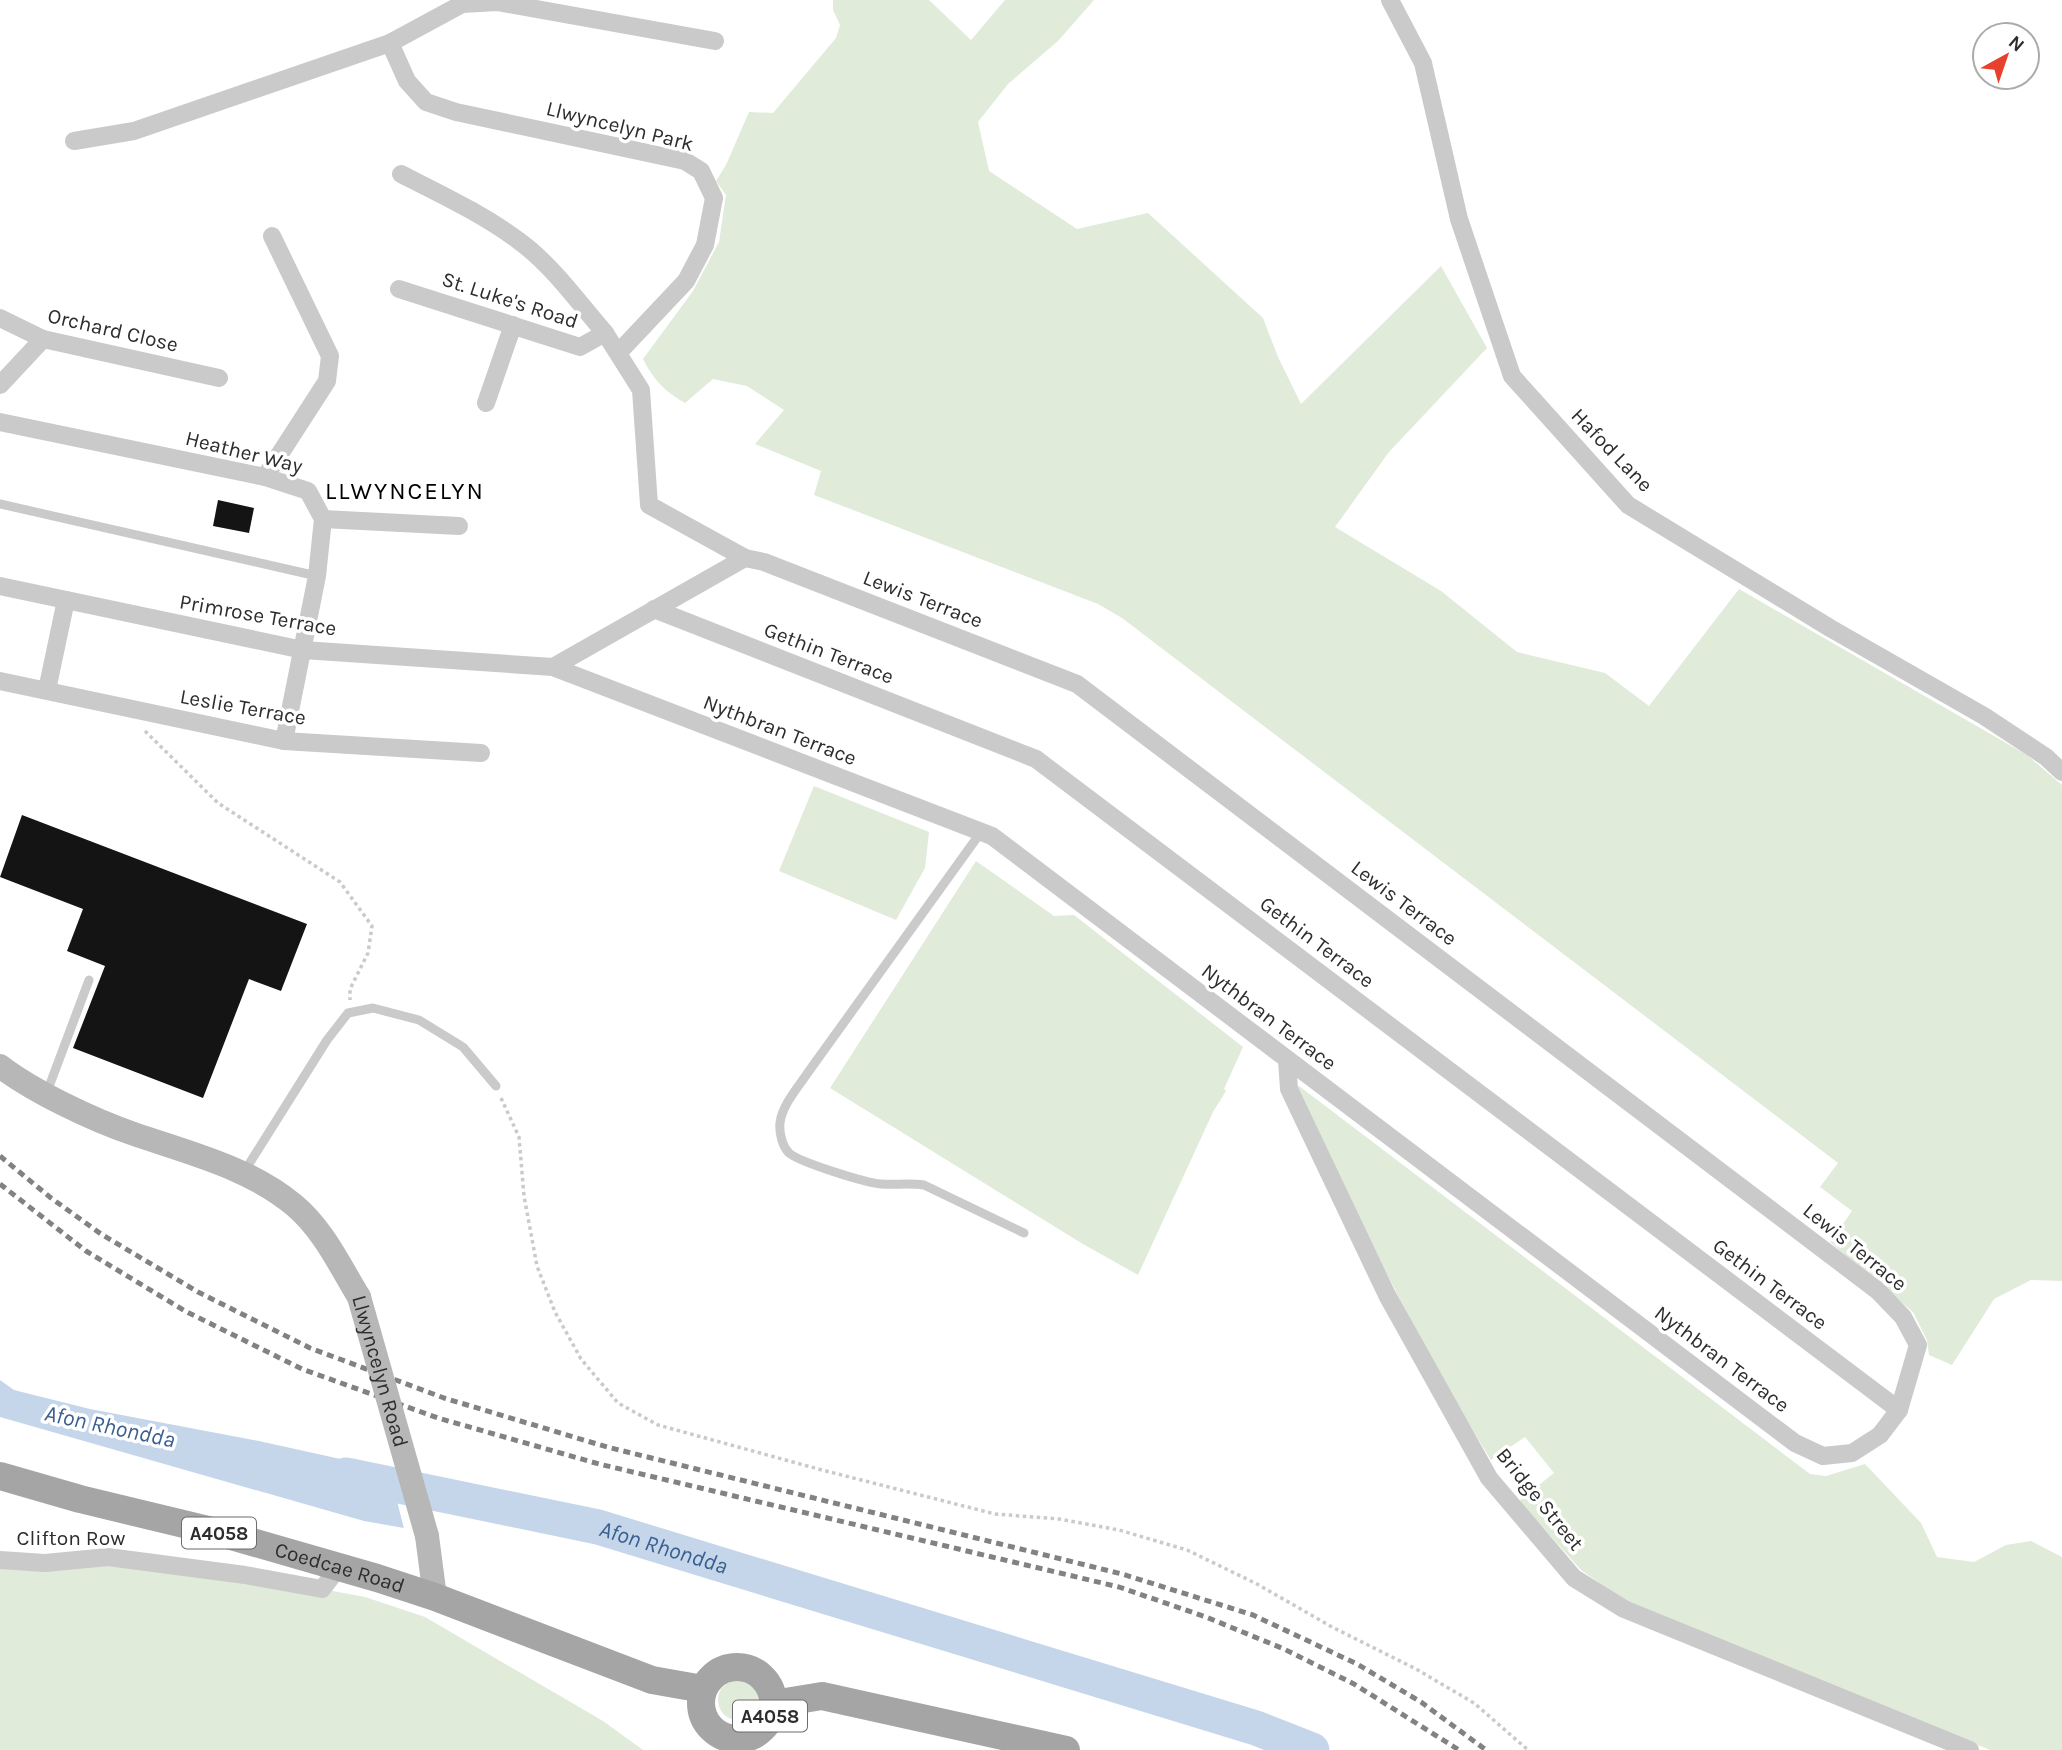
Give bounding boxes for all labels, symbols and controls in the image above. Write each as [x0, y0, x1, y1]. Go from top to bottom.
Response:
north arrow [1971, 21, 2041, 91]
text: N [2004, 31, 2029, 57]
street label: Llwyncelyn Park [544, 96, 696, 156]
street label: St. Luke's Road [439, 267, 581, 333]
street label: Orchard Close [45, 303, 181, 357]
street label: Hafod Lane [1566, 403, 1658, 497]
street label: Heather Way [183, 426, 305, 478]
district label: LLWYNCELYN [325, 477, 485, 505]
street label: Lewis Terrace [860, 565, 986, 633]
street label: Primrose Terrace [178, 589, 338, 641]
street label: Gethin Terrace [761, 617, 897, 689]
street label: Leslie Terrace [178, 684, 308, 730]
street label: Nythbran Terrace [700, 690, 860, 770]
street label: Lewis Terrace [1346, 855, 1462, 951]
street label: Gethin Terrace [1255, 891, 1379, 993]
street label: Nythbran Terrace [1197, 959, 1341, 1075]
street label: Lewis Terrace [1798, 1198, 1912, 1296]
street label: Gethin Terrace [1708, 1233, 1832, 1335]
street label: Llwyncelyn Road [347, 1292, 413, 1450]
street label: Nythbran Terrace [1650, 1301, 1794, 1417]
water label: Afon Rhondda [42, 1399, 178, 1453]
street label: Bridge Street [1491, 1443, 1589, 1555]
water label: Afon Rhondda [596, 1515, 731, 1580]
road number: A4058 [182, 1518, 256, 1548]
street label: Clifton Row [17, 1526, 125, 1550]
street label: Coedcae Road [272, 1537, 408, 1598]
road number: A4058 [733, 1700, 807, 1732]

